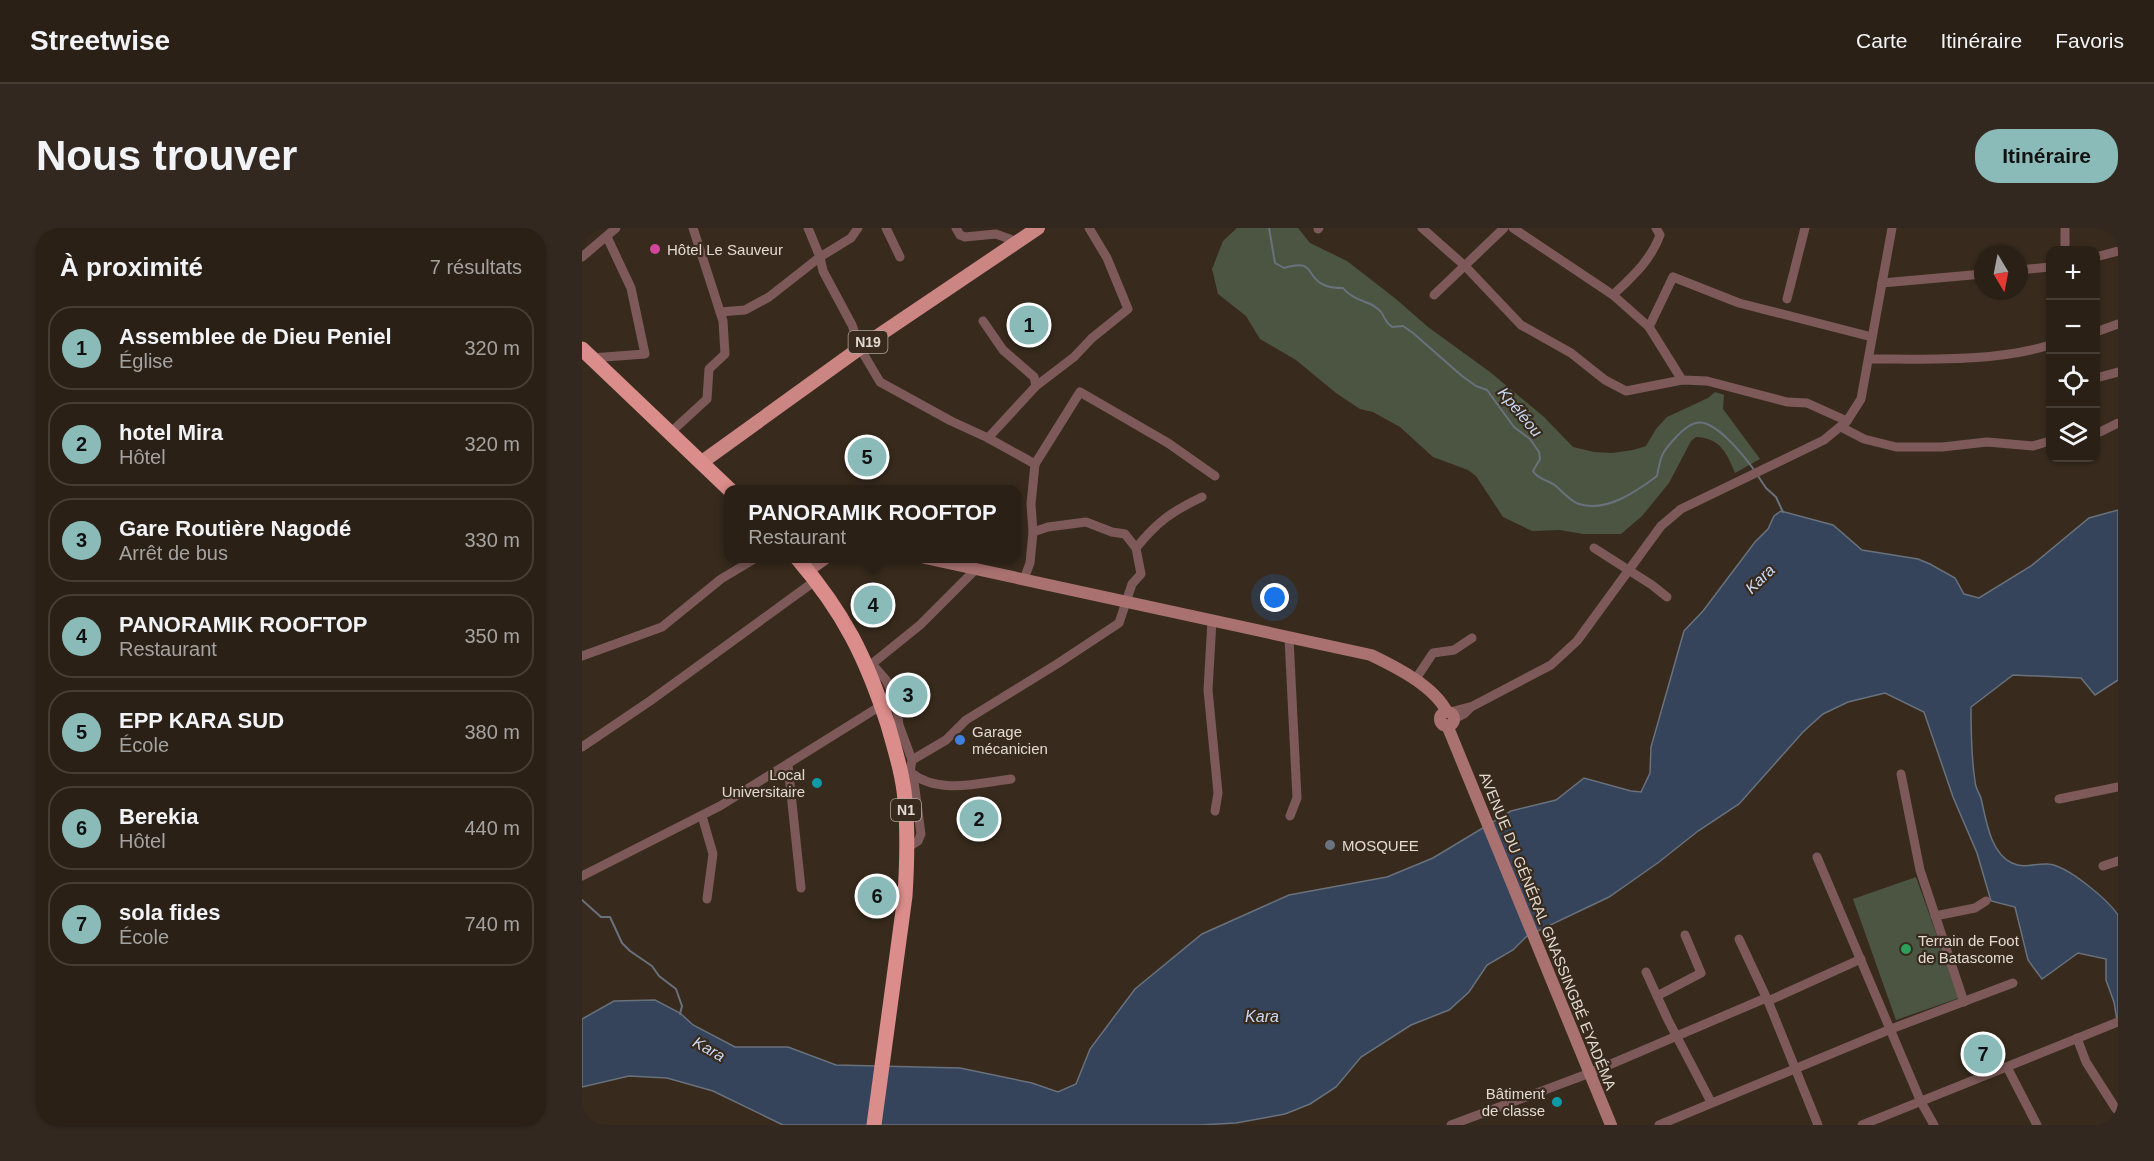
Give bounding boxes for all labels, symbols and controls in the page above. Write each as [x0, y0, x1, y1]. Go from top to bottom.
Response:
text: Streetwise [30, 25, 170, 56]
text: Carte [1856, 29, 1907, 52]
text: Itinéraire [1940, 29, 2022, 52]
text: Favoris [2055, 29, 2124, 52]
button: Itinéraire [1975, 129, 2118, 183]
text: Nous trouver [36, 132, 297, 179]
place label: Hôtel Le Sauveur [667, 241, 783, 258]
marker: Hôtel Le Sauveur [648, 242, 662, 256]
north arrow [1974, 246, 2028, 300]
map controls [2046, 246, 2100, 462]
button: + [2046, 246, 2100, 300]
text: À proximité [60, 252, 203, 282]
text: 7 résultats [430, 256, 522, 278]
button: − [2046, 300, 2100, 354]
pin: 1 [1010, 302, 1048, 348]
text: Assemblee de Dieu Peniel [119, 324, 392, 349]
road number: N19 [848, 331, 888, 353]
text: 1 [76, 337, 87, 359]
text: 320 m [464, 337, 520, 359]
text: Église [119, 350, 173, 372]
button: locate [2046, 354, 2100, 408]
water label: Kpéléou [1495, 384, 1545, 440]
button: layers [2046, 408, 2100, 462]
text: hotel Mira [119, 420, 223, 445]
text: 2 [76, 433, 87, 455]
text: 320 m [464, 433, 520, 455]
pin: 5 [848, 434, 886, 480]
text: Hôtel [119, 446, 166, 468]
popup [724, 485, 1021, 563]
text: PANORAMIK ROOFTOP [748, 500, 997, 525]
text: Gare Routière Nagodé [119, 516, 351, 541]
text: Restaurant [748, 526, 846, 548]
text: 3 [76, 529, 87, 551]
text: 330 m [464, 529, 520, 551]
text: Arrêt de bus [119, 542, 228, 564]
water label: Kara [1742, 561, 1778, 597]
pin: 4 [854, 582, 892, 628]
your location [1260, 583, 1289, 612]
text: PANORAMIK ROOFTOP [119, 612, 368, 637]
text: 4 [76, 625, 87, 647]
text: 350 m [464, 625, 520, 647]
text: Restaurant [119, 638, 217, 660]
pin: 3 [888, 672, 928, 718]
text: EPP KARA SUD [119, 708, 284, 733]
text: 5 [76, 721, 87, 743]
text: 380 m [464, 721, 520, 743]
place label: Garage mécanicien [972, 723, 1048, 757]
marker: Garage mécanicien [953, 733, 967, 747]
text: École [119, 734, 169, 756]
place label: Local Universitaire [722, 766, 805, 800]
street label: AVENUE DU GÉNÉRAL GNASSINGBÉ EYADÉMA [1476, 770, 1620, 1092]
marker: Local Universitaire [810, 776, 824, 790]
pin: 2 [960, 796, 998, 842]
road number: N1 [891, 799, 921, 821]
text: Berekia [119, 804, 199, 829]
text: 6 [76, 817, 87, 839]
text: 440 m [464, 817, 520, 839]
text: Hôtel [119, 830, 166, 852]
place label: MOSQUEE [1342, 837, 1419, 854]
marker: MOSQUEE [1323, 838, 1337, 852]
pin: 6 [858, 874, 896, 918]
text: sola fides [119, 900, 220, 925]
text: 7 [76, 913, 87, 935]
text: 740 m [464, 913, 520, 935]
text: École [119, 926, 169, 948]
place label: Terrain de Foot de Batascome [1918, 932, 2020, 966]
marker: Terrain de Foot de Batascome [1899, 942, 1913, 956]
water label: Kara [1245, 1008, 1279, 1025]
pin: 7 [1964, 1032, 2002, 1076]
water label: Kara [690, 1033, 728, 1065]
place label: Bâtiment de classe [1482, 1085, 1546, 1119]
marker: Bâtiment de classe [1550, 1095, 1564, 1109]

